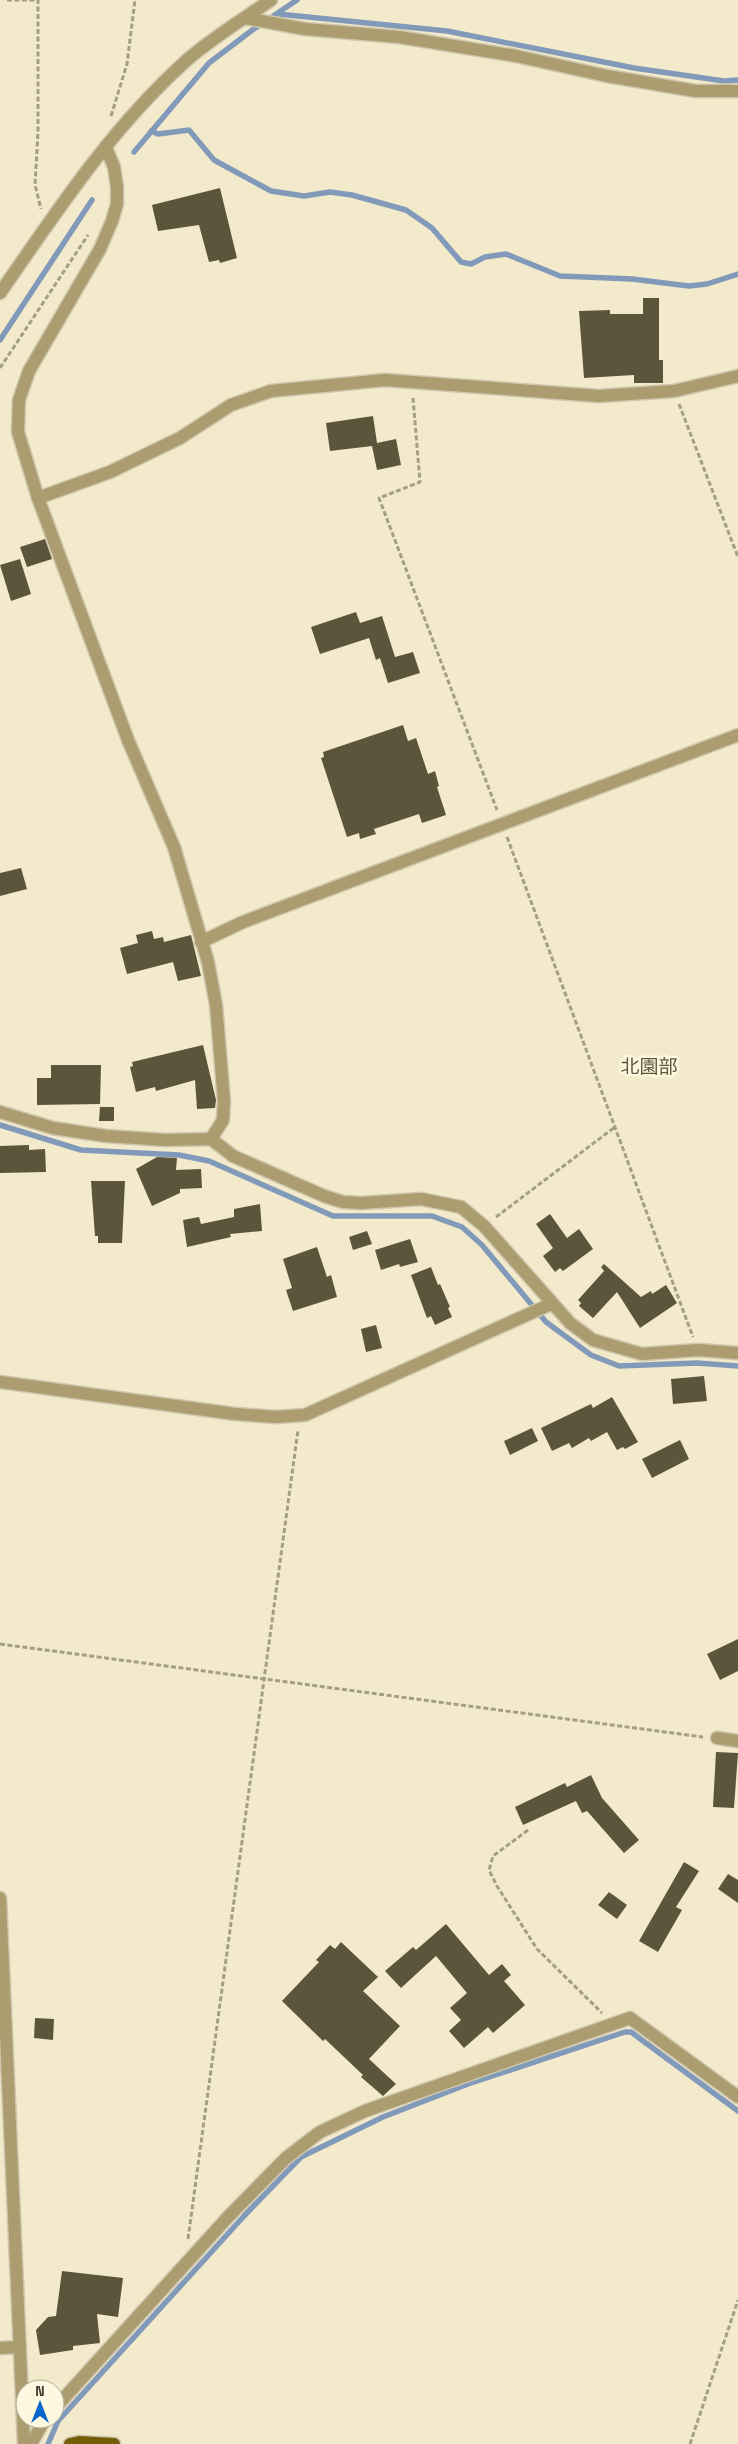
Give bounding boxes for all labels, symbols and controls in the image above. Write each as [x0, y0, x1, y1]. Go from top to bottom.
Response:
district label: 北園部 [620, 1054, 678, 1079]
north arrow [15, 2379, 65, 2429]
text: N [35, 2382, 45, 2400]

